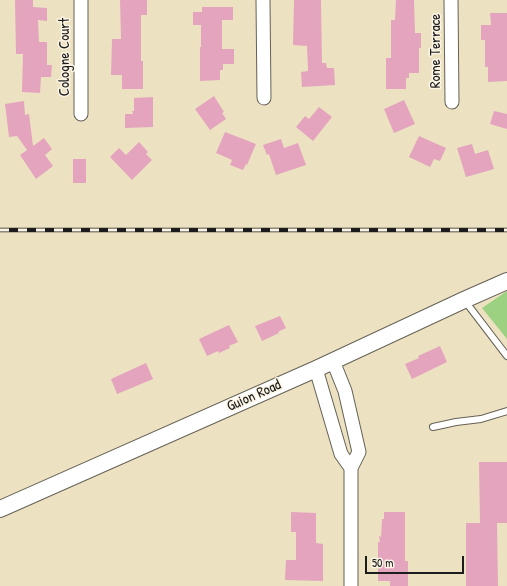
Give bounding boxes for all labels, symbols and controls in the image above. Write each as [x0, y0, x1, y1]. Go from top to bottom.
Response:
street label: Rome Terrace [427, 14, 445, 88]
street label: Cologne Court [56, 18, 74, 96]
street label: Guion Road [224, 376, 284, 416]
scale bar [367, 548, 466, 574]
text: 50 m [372, 554, 393, 571]

